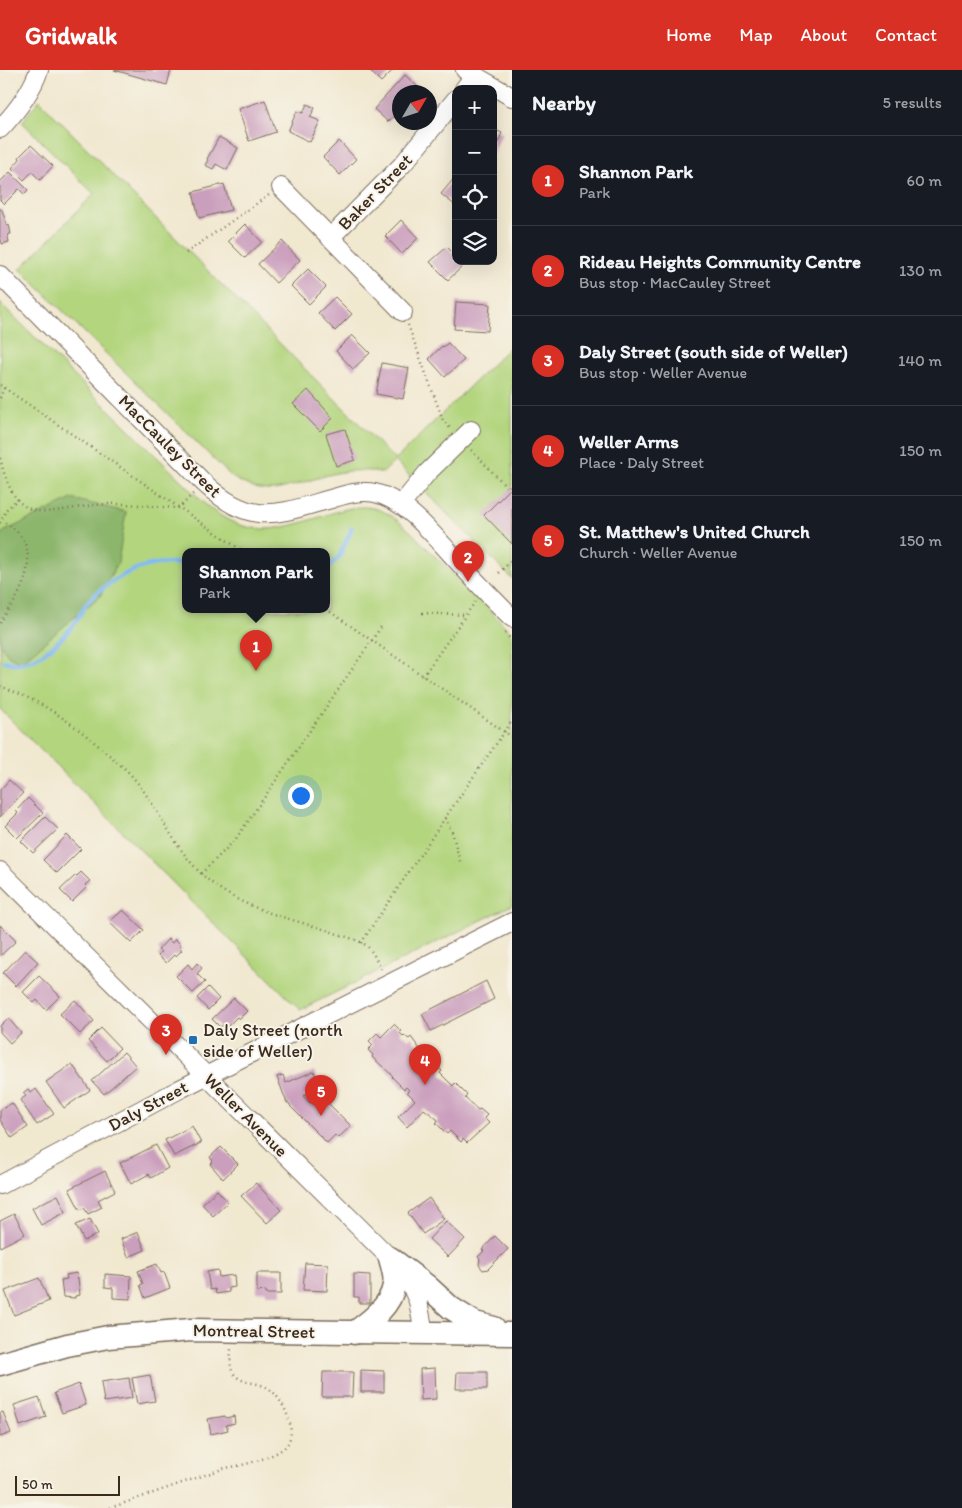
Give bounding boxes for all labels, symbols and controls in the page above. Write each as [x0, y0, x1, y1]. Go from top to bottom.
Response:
text: Gridwalk [25, 21, 117, 50]
text: Home [666, 24, 712, 46]
text: Map [740, 24, 773, 46]
text: About [801, 24, 847, 46]
text: Contact [875, 24, 937, 46]
north arrow [392, 85, 437, 130]
map controls [452, 85, 497, 265]
button: + [452, 85, 497, 130]
text: Nearby [532, 90, 596, 115]
text: 5 results [882, 93, 942, 112]
button: − [452, 130, 497, 175]
street label: Baker Street [333, 149, 417, 235]
text: Shannon Park [579, 160, 693, 183]
text: 1 [544, 171, 552, 190]
text: 60 m [907, 171, 942, 190]
button: locate [452, 175, 497, 220]
text: Park [579, 183, 610, 202]
button: layers [452, 220, 497, 265]
text: Rideau Heights Community Centre [579, 250, 861, 273]
text: 2 [544, 261, 552, 280]
text: 130 m [899, 261, 942, 280]
text: Bus stop · MacCauley Street [579, 273, 771, 292]
text: Daly Street (south side of Weller) [579, 340, 848, 363]
text: 3 [544, 351, 552, 370]
text: 140 m [898, 351, 942, 370]
text: Bus stop · Weller Avenue [579, 363, 747, 382]
street label: MacCauley Street [114, 390, 226, 502]
text: Weller Arms [579, 430, 679, 453]
text: 4 [543, 441, 553, 460]
text: 150 m [899, 441, 942, 460]
text: Place · Daly Street [579, 453, 704, 472]
text: St. Matthew's United Church [579, 520, 810, 543]
text: 5 [544, 531, 552, 550]
text: 150 m [899, 531, 942, 550]
pin: 2 [452, 541, 484, 582]
text: Church · Weller Avenue [579, 543, 737, 562]
popup [182, 548, 330, 613]
text: Shannon Park [199, 560, 313, 583]
text: Park [199, 583, 230, 602]
pin: 1 [240, 630, 272, 671]
your location [288, 783, 314, 809]
pin: 3 [150, 1014, 182, 1055]
place label: Daly Street (north side of Weller) [203, 1019, 343, 1062]
marker: Daly Street (north side of Weller) [187, 1034, 199, 1046]
pin: 4 [409, 1044, 441, 1085]
street label: Weller Avenue [199, 1068, 293, 1162]
pin: 5 [305, 1075, 337, 1116]
street label: Daly Street [105, 1076, 192, 1136]
street label: Montreal Street [193, 1319, 316, 1343]
scale bar [15, 1473, 120, 1496]
text: 50 m [22, 1476, 53, 1493]

